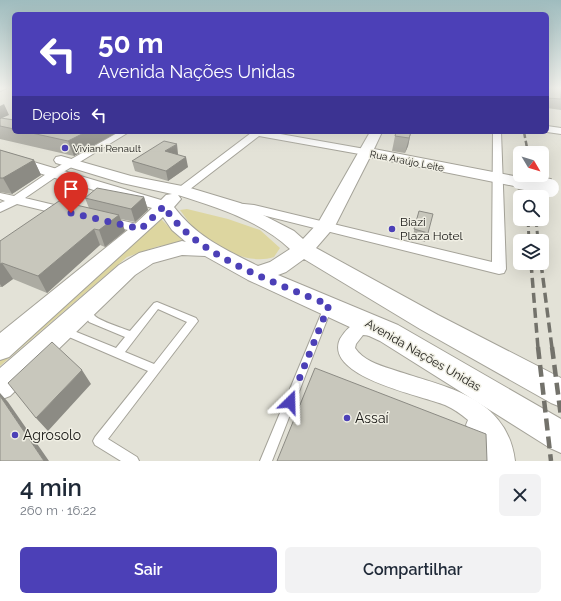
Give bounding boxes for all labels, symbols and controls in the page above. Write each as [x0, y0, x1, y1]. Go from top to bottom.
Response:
text: 50 m [98, 27, 164, 60]
icon: left [32, 28, 84, 80]
text: Avenida Nações Unidas [98, 61, 295, 82]
icon: left [88, 104, 110, 126]
text: Depois [32, 106, 80, 124]
marker: Viviani Renault [60, 143, 70, 153]
place label: Viviani Renault [73, 143, 142, 154]
north arrow [513, 146, 549, 182]
map controls [513, 146, 549, 270]
street label: Rua Araújo Leite [369, 148, 445, 174]
pin [54, 172, 88, 213]
icon: arrive [60, 178, 82, 200]
button: search [513, 190, 549, 226]
place label: Biazi Plaza Hotel [400, 215, 464, 243]
marker: Biazi Plaza Hotel [387, 224, 397, 234]
button: layers [513, 234, 549, 270]
street label: Avenida Nações Unidas [363, 316, 484, 394]
position arrow [269, 381, 311, 423]
place label: Assaí [355, 410, 390, 426]
marker: Assaí [342, 413, 352, 423]
place label: Agrosolo [23, 427, 81, 443]
marker: Agrosolo [10, 430, 20, 440]
text: 4 min [20, 473, 82, 502]
button: close [499, 474, 541, 516]
text: 260 m · 16:22 [20, 503, 96, 518]
button: Sair [20, 547, 277, 593]
button: Compartilhar [285, 547, 541, 593]

